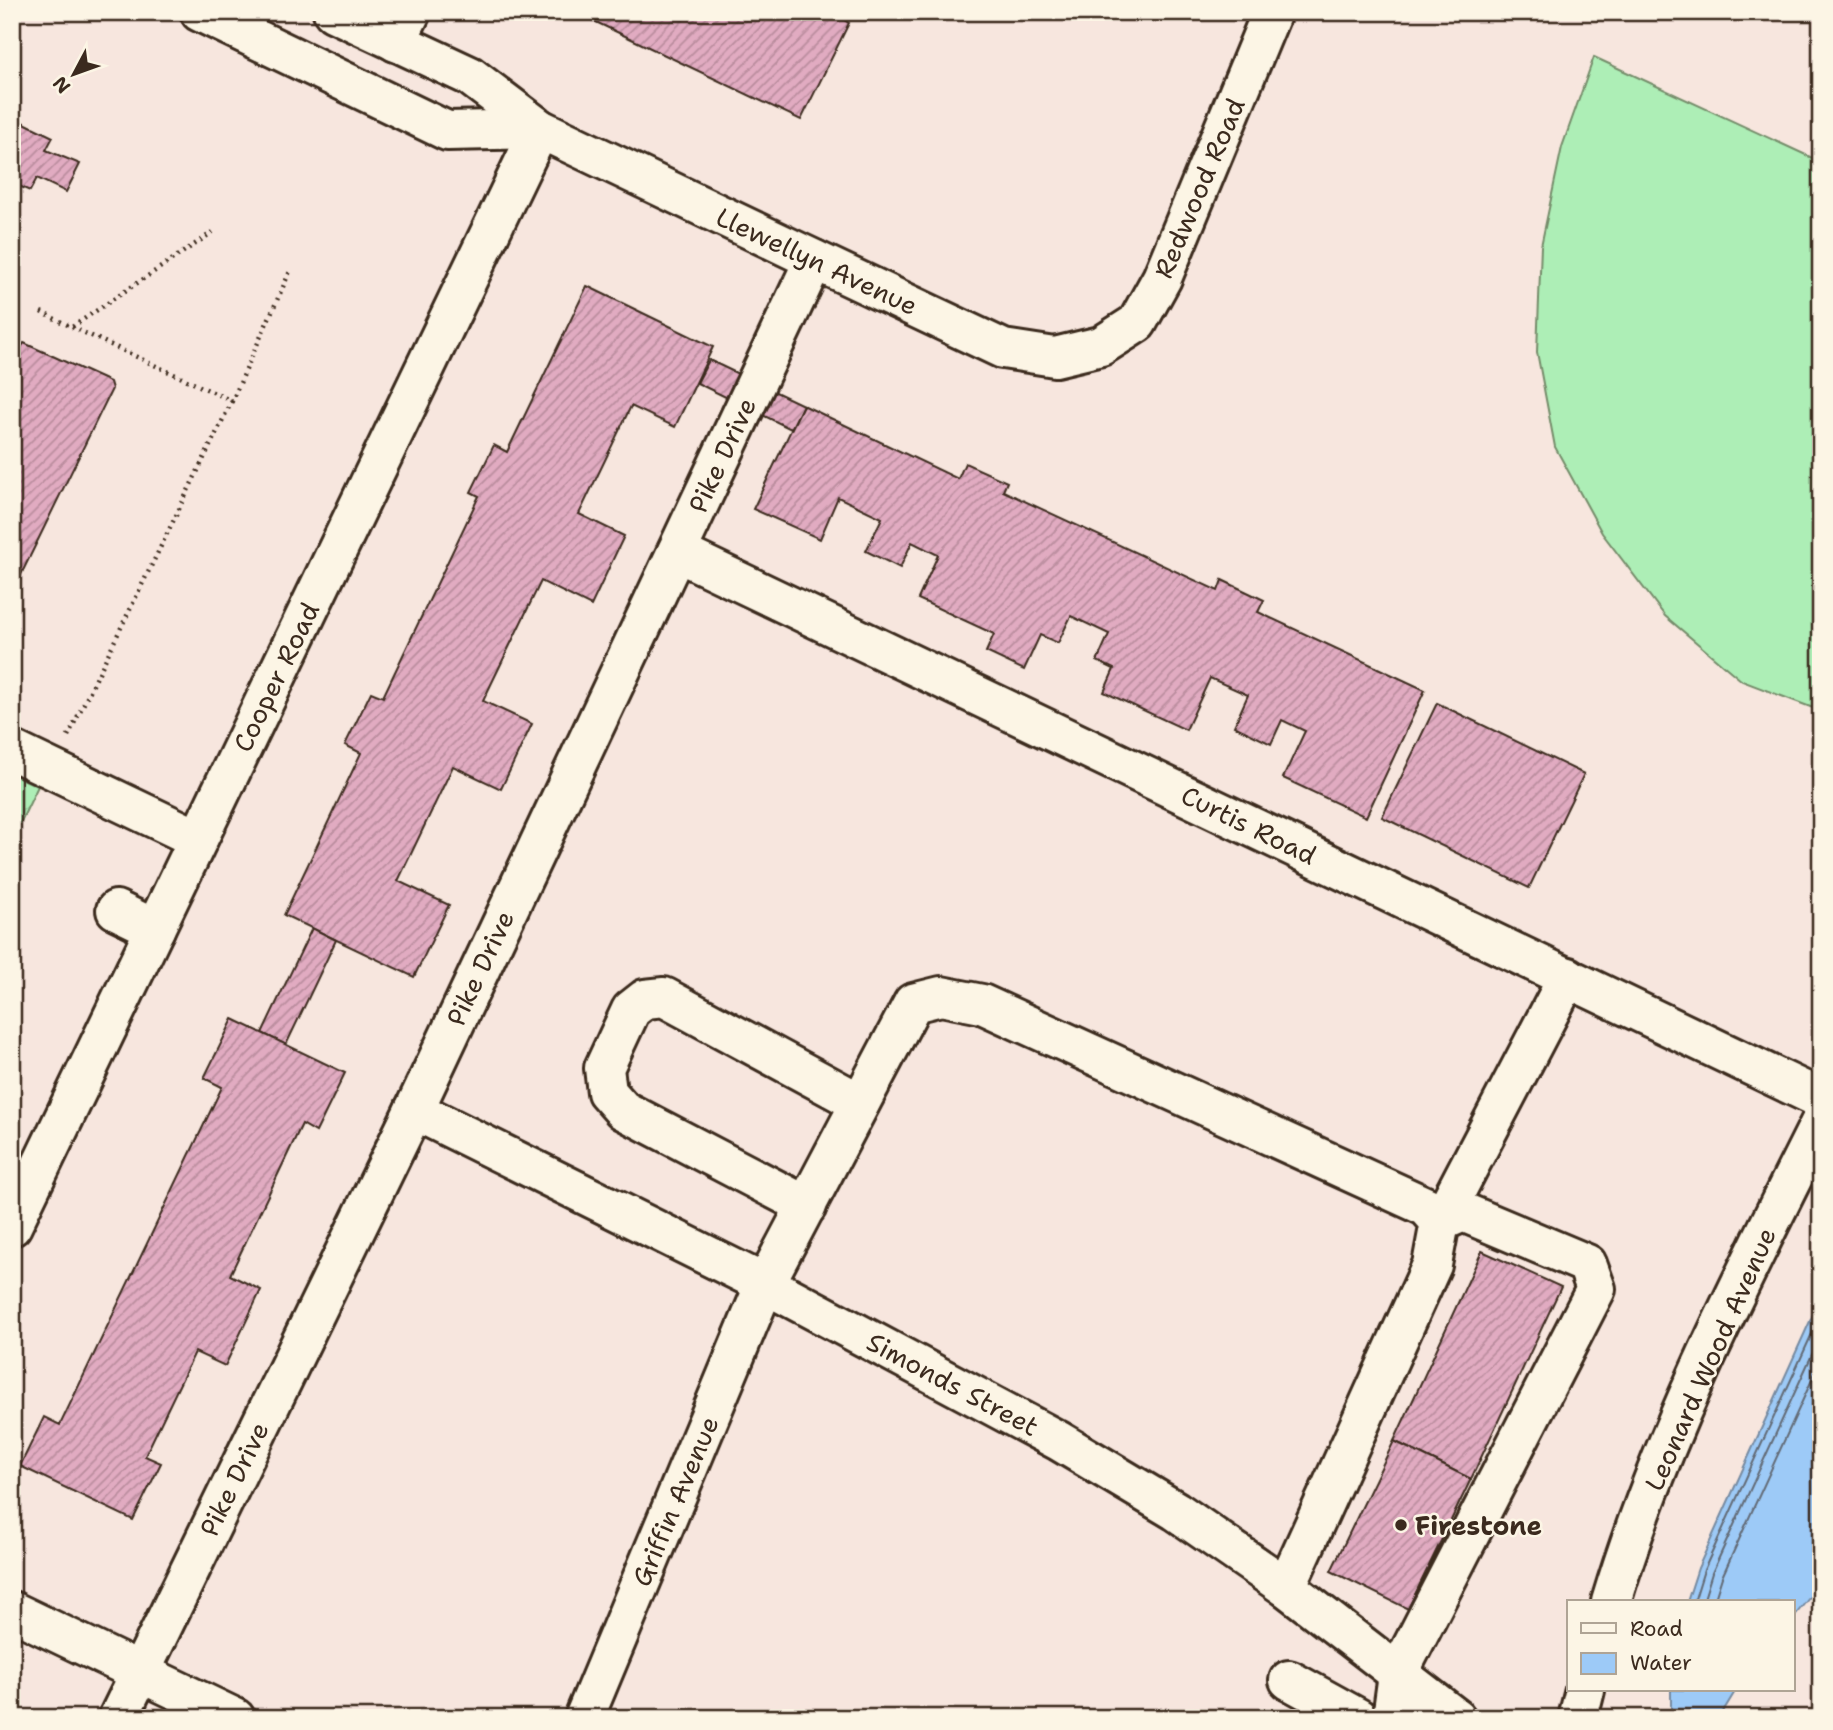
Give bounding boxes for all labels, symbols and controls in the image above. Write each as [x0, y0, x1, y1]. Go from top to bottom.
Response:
north arrow [38, 38, 108, 108]
text: N [47, 71, 76, 99]
street label: Redwood Road [1145, 93, 1253, 283]
street label: Llewellyn Avenue [711, 199, 923, 323]
street label: Pike Drive [680, 392, 764, 518]
street label: Cooper Road [225, 596, 327, 758]
street label: Curtis Road [1176, 777, 1322, 873]
street label: Pike Drive [438, 905, 522, 1031]
street label: Leonard Wood Avenue [1636, 1222, 1784, 1496]
street label: Simonds Street [861, 1324, 1045, 1444]
street label: Griffin Avenue [623, 1411, 727, 1591]
street label: Pike Drive [191, 1416, 277, 1542]
place label: Firestone [1415, 1508, 1542, 1543]
marker: Firestone [1393, 1517, 1409, 1533]
legend [1567, 1600, 1794, 1692]
text: Road [1630, 1615, 1683, 1643]
text: Water [1630, 1649, 1692, 1677]

